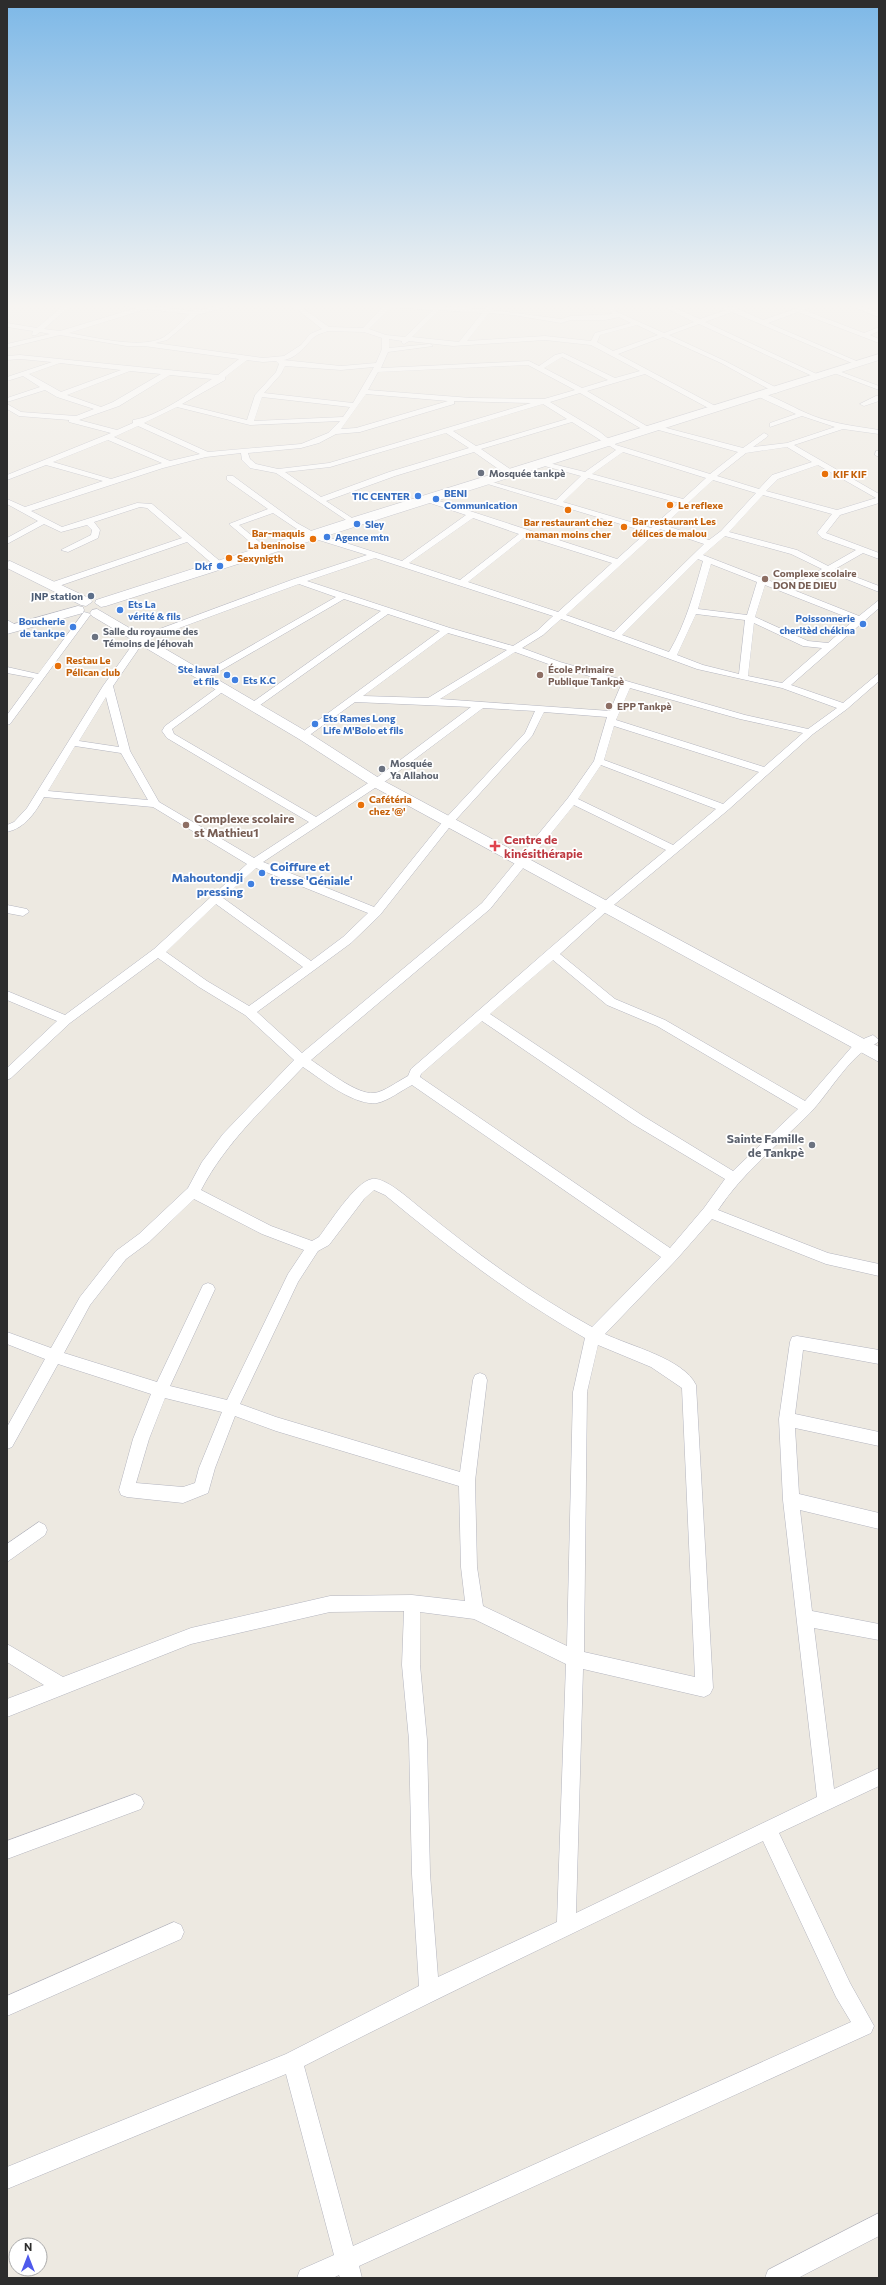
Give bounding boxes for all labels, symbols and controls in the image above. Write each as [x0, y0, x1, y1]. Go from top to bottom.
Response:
place label: Mosquée tankpè [489, 467, 565, 479]
marker: Mosquée tankpè [476, 468, 486, 478]
place label: KIF KIF [833, 468, 867, 480]
marker: KIF KIF [820, 469, 830, 479]
place label: BENI Communication [444, 487, 518, 511]
place label: TIC CENTER [352, 490, 410, 502]
marker: TIC CENTER [413, 491, 423, 501]
marker: BENI Communication [431, 494, 441, 504]
place label: Le reflexe [678, 499, 723, 511]
marker: Le reflexe [665, 500, 675, 510]
marker: Bar restaurant chez maman moins cher [563, 505, 573, 515]
place label: Bar restaurant Les délices de malou [632, 515, 716, 539]
place label: Bar restaurant chez maman moins cher [523, 516, 613, 540]
place label: Sley [365, 518, 385, 530]
marker: Sley [352, 519, 362, 529]
marker: Bar restaurant Les délices de malou [619, 522, 629, 532]
place label: Bar-maquis La beninoise [248, 527, 305, 551]
place label: Agence mtn [335, 531, 389, 543]
marker: Agence mtn [322, 532, 332, 542]
marker: Bar-maquis La beninoise [308, 534, 318, 544]
place label: Sexynigth [237, 552, 284, 564]
marker: Sexynigth [224, 553, 234, 563]
place label: Dkf [195, 560, 213, 572]
marker: Dkf [215, 561, 225, 571]
place label: Complexe scolaire DON DE DIEU [773, 567, 857, 591]
marker: Complexe scolaire DON DE DIEU [760, 574, 770, 584]
place label: JNP station [31, 590, 83, 602]
marker: JNP station [86, 591, 96, 601]
place label: Ets La vérité & fils [128, 598, 181, 622]
marker: Ets La vérité & fils [115, 605, 125, 615]
place label: Poissonnerie cheritèd chékina [779, 612, 855, 636]
place label: Boucherie de tankpe [19, 615, 65, 639]
marker: Poissonnerie cheritèd chékina [858, 619, 868, 629]
marker: Boucherie de tankpe [68, 622, 78, 632]
place label: Salle du royaume des Témoins de Jéhovah [103, 625, 198, 649]
marker: Salle du royaume des Témoins de Jéhovah [90, 632, 100, 642]
place label: Restau Le Pélican club [66, 654, 120, 678]
marker: Restau Le Pélican club [53, 661, 63, 671]
place label: Ste lawal et fils [178, 663, 219, 687]
place label: École Primaire Publique Tankpè [548, 663, 624, 687]
marker: Ste lawal et fils [222, 670, 232, 680]
marker: École Primaire Publique Tankpè [535, 670, 545, 680]
place label: Ets K.C [243, 674, 276, 686]
marker: Ets K.C [230, 675, 240, 685]
place label: EPP Tankpè [617, 700, 672, 712]
marker: EPP Tankpè [604, 701, 614, 711]
place label: Ets Rames Long Life M'Bolo et fils [323, 712, 404, 736]
marker: Ets Rames Long Life M'Bolo et fils [310, 719, 320, 729]
place label: Mosquée Ya Allahou [390, 757, 439, 781]
marker: Mosquée Ya Allahou [377, 764, 387, 774]
place label: Cafétéria chez '@' [369, 793, 412, 817]
marker: Cafétéria chez '@' [356, 800, 366, 810]
place label: Complexe scolaire st Mathieu1 [194, 811, 294, 839]
marker: Complexe scolaire st Mathieu1 [181, 820, 191, 830]
place label: Centre de kinésithérapie [504, 832, 583, 860]
marker: Centre de kinésithérapie [489, 840, 501, 852]
place label: Coiffure et tresse 'Géniale' [270, 859, 353, 887]
marker: Coiffure et tresse 'Géniale' [257, 868, 267, 878]
place label: Mahoutondji pressing [171, 870, 243, 898]
marker: Mahoutondji pressing [246, 879, 256, 889]
place label: Sainte Famille de Tankpè [727, 1131, 804, 1159]
marker: Sainte Famille de Tankpè [807, 1140, 817, 1150]
north arrow [8, 2237, 48, 2277]
text: N [24, 2240, 32, 2253]

